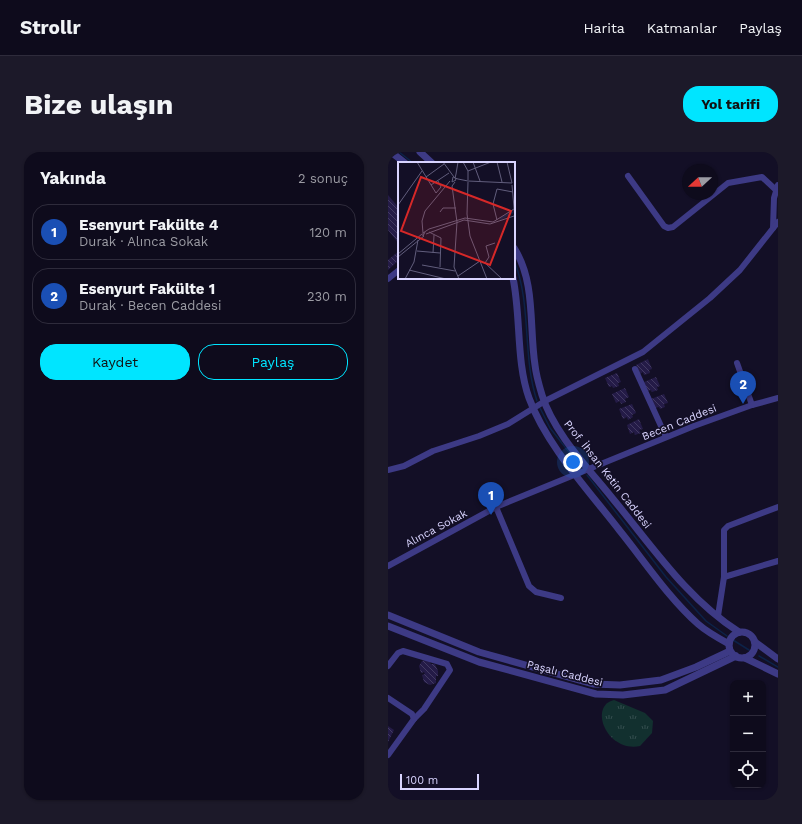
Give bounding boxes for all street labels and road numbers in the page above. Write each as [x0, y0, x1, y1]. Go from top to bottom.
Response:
street label: Becen Caddesi [640, 402, 718, 443]
street label: Prof. İhsan Ketin Caddesi [561, 417, 655, 531]
street label: Alınca Sokak [403, 507, 470, 550]
street label: Paşalı Caddesi [526, 658, 604, 689]

